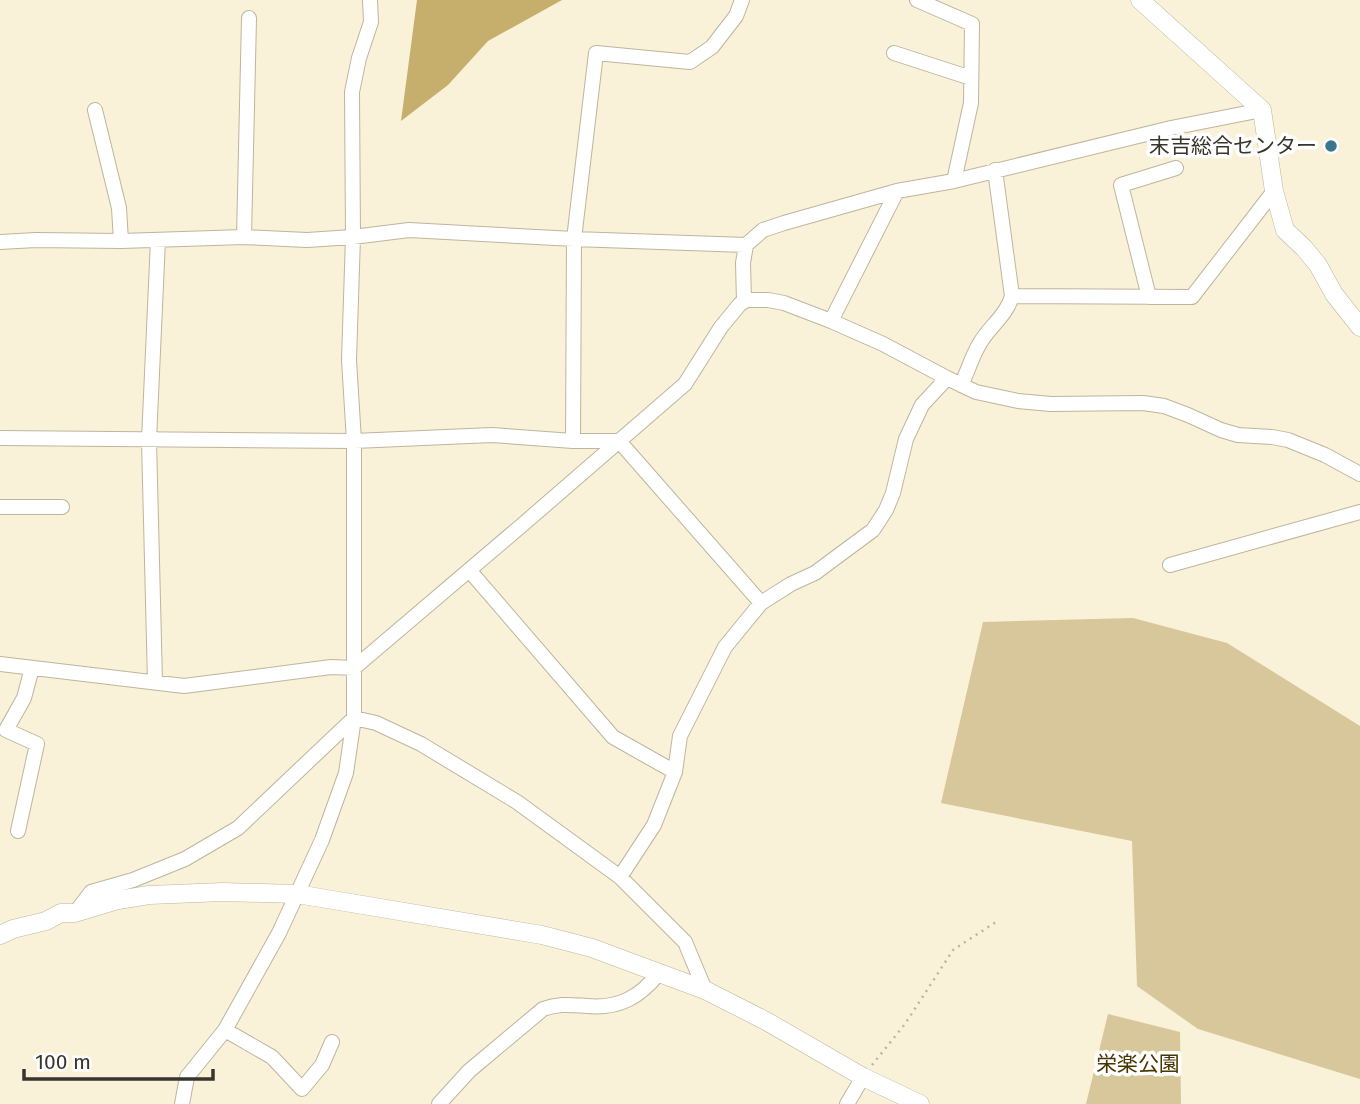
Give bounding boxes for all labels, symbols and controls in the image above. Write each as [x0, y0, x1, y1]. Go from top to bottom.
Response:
place label: 末吉総合センター [1149, 133, 1317, 159]
marker: 末吉総合センター [1323, 138, 1339, 154]
scale bar [24, 1038, 214, 1082]
text: 100 m [35, 1049, 91, 1075]
park label: 栄楽公園 [1096, 1051, 1180, 1077]

